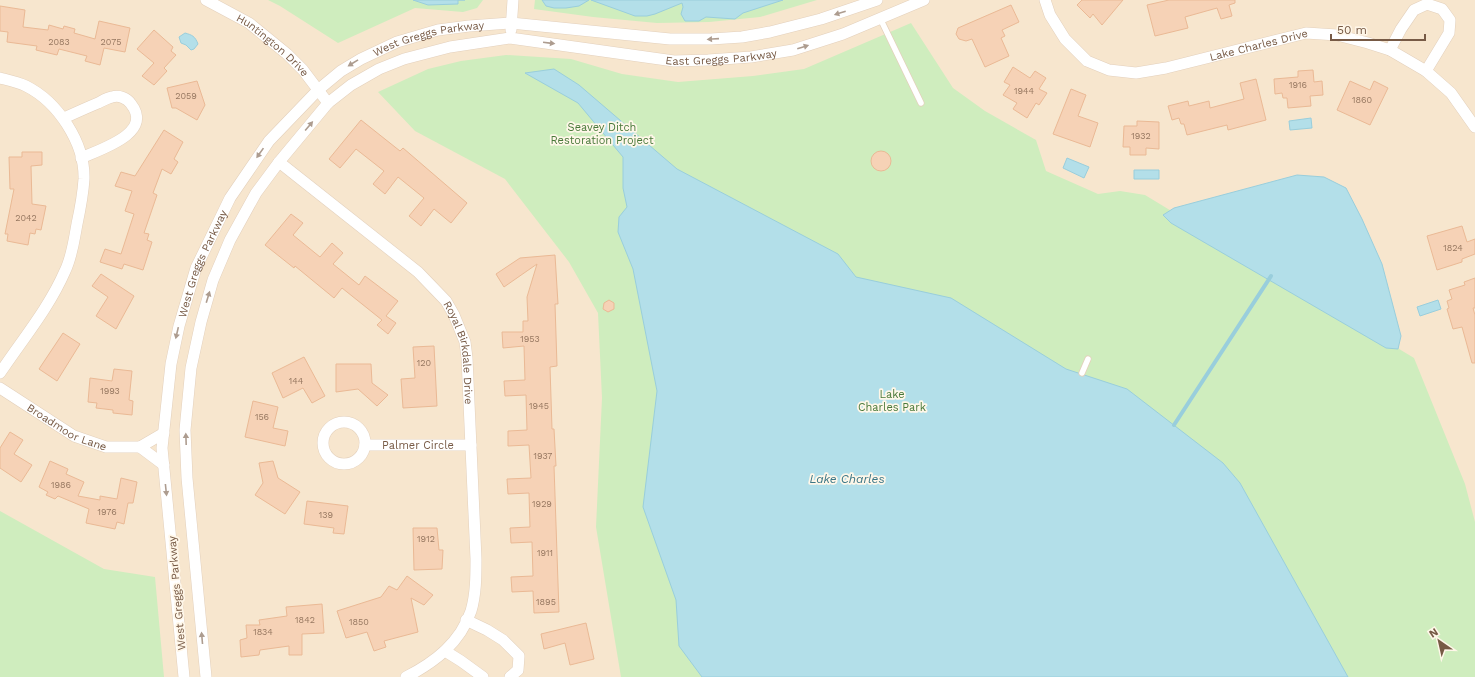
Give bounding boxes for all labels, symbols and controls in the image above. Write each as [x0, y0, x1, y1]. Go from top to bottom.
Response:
one-way arrow [834, 10, 846, 16]
street label: Huntington Drive [234, 11, 312, 79]
scale bar [1331, 16, 1425, 42]
street label: West Greggs Parkway [371, 18, 485, 59]
text: 50 m [1337, 23, 1367, 37]
street label: Lake Charles Drive [1208, 26, 1309, 63]
one-way arrow [706, 36, 719, 42]
house number: 2083 [48, 37, 70, 47]
house number: 2075 [101, 37, 121, 47]
one-way arrow [543, 40, 555, 46]
one-way arrow [797, 44, 809, 50]
street label: East Greggs Parkway [665, 46, 778, 68]
one-way arrow [347, 60, 359, 67]
house number: 1916 [1289, 80, 1307, 90]
house number: 1944 [1014, 86, 1035, 96]
house number: 2059 [175, 91, 197, 101]
house number: 1860 [1352, 95, 1372, 105]
one-way arrow [304, 121, 313, 132]
park label: Seavey Ditch Restoration Project [550, 121, 654, 147]
house number: 1932 [1131, 131, 1151, 141]
one-way arrow [256, 148, 264, 158]
street label: West Greggs Parkway [175, 208, 230, 319]
house number: 2042 [15, 213, 37, 223]
house number: 1824 [1443, 243, 1463, 253]
one-way arrow [205, 291, 211, 303]
street label: Royal Birkdale Drive [441, 299, 476, 405]
one-way arrow [174, 327, 180, 339]
house number: 1953 [520, 334, 540, 344]
house number: 120 [417, 358, 432, 368]
house number: 144 [289, 376, 304, 386]
house number: 1993 [100, 386, 120, 396]
park label: Lake Charles Park [858, 388, 926, 414]
street label: Broadmoor Lane [25, 401, 109, 453]
house number: 1945 [529, 401, 549, 411]
house number: 156 [255, 412, 269, 422]
one-way arrow [182, 433, 189, 445]
street label: Palmer Circle [382, 439, 454, 452]
house number: 1937 [534, 451, 552, 461]
water label: Lake Charles [809, 472, 885, 486]
house number: 1986 [51, 480, 71, 490]
one-way arrow [163, 484, 169, 496]
house number: 1929 [532, 499, 552, 509]
house number: 1976 [97, 507, 117, 517]
house number: 139 [319, 510, 333, 520]
house number: 1912 [417, 534, 435, 544]
street label: West Greggs Parkway [165, 535, 188, 651]
house number: 1911 [537, 548, 553, 558]
house number: 1895 [536, 597, 556, 607]
house number: 1842 [295, 615, 315, 625]
house number: 1850 [349, 617, 369, 627]
north arrow [1419, 621, 1459, 661]
text: N [1427, 625, 1441, 641]
house number: 1834 [253, 627, 273, 637]
one-way arrow [199, 632, 206, 644]

